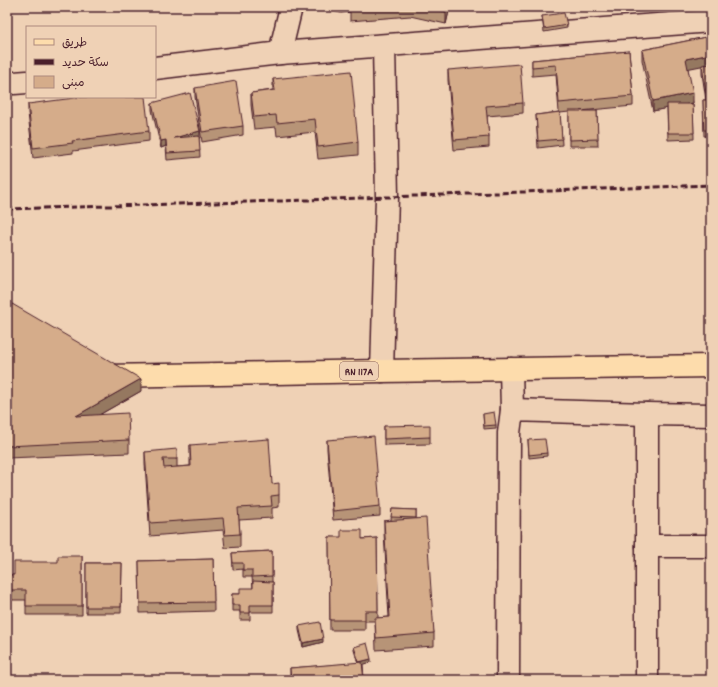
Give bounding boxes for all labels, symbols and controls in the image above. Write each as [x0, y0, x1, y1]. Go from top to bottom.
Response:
legend [26, 26, 156, 98]
text: طريق [62, 35, 87, 52]
text: سكة حديد [62, 55, 109, 72]
text: مبنى [62, 75, 85, 92]
road number: RN 117A [340, 362, 378, 380]

